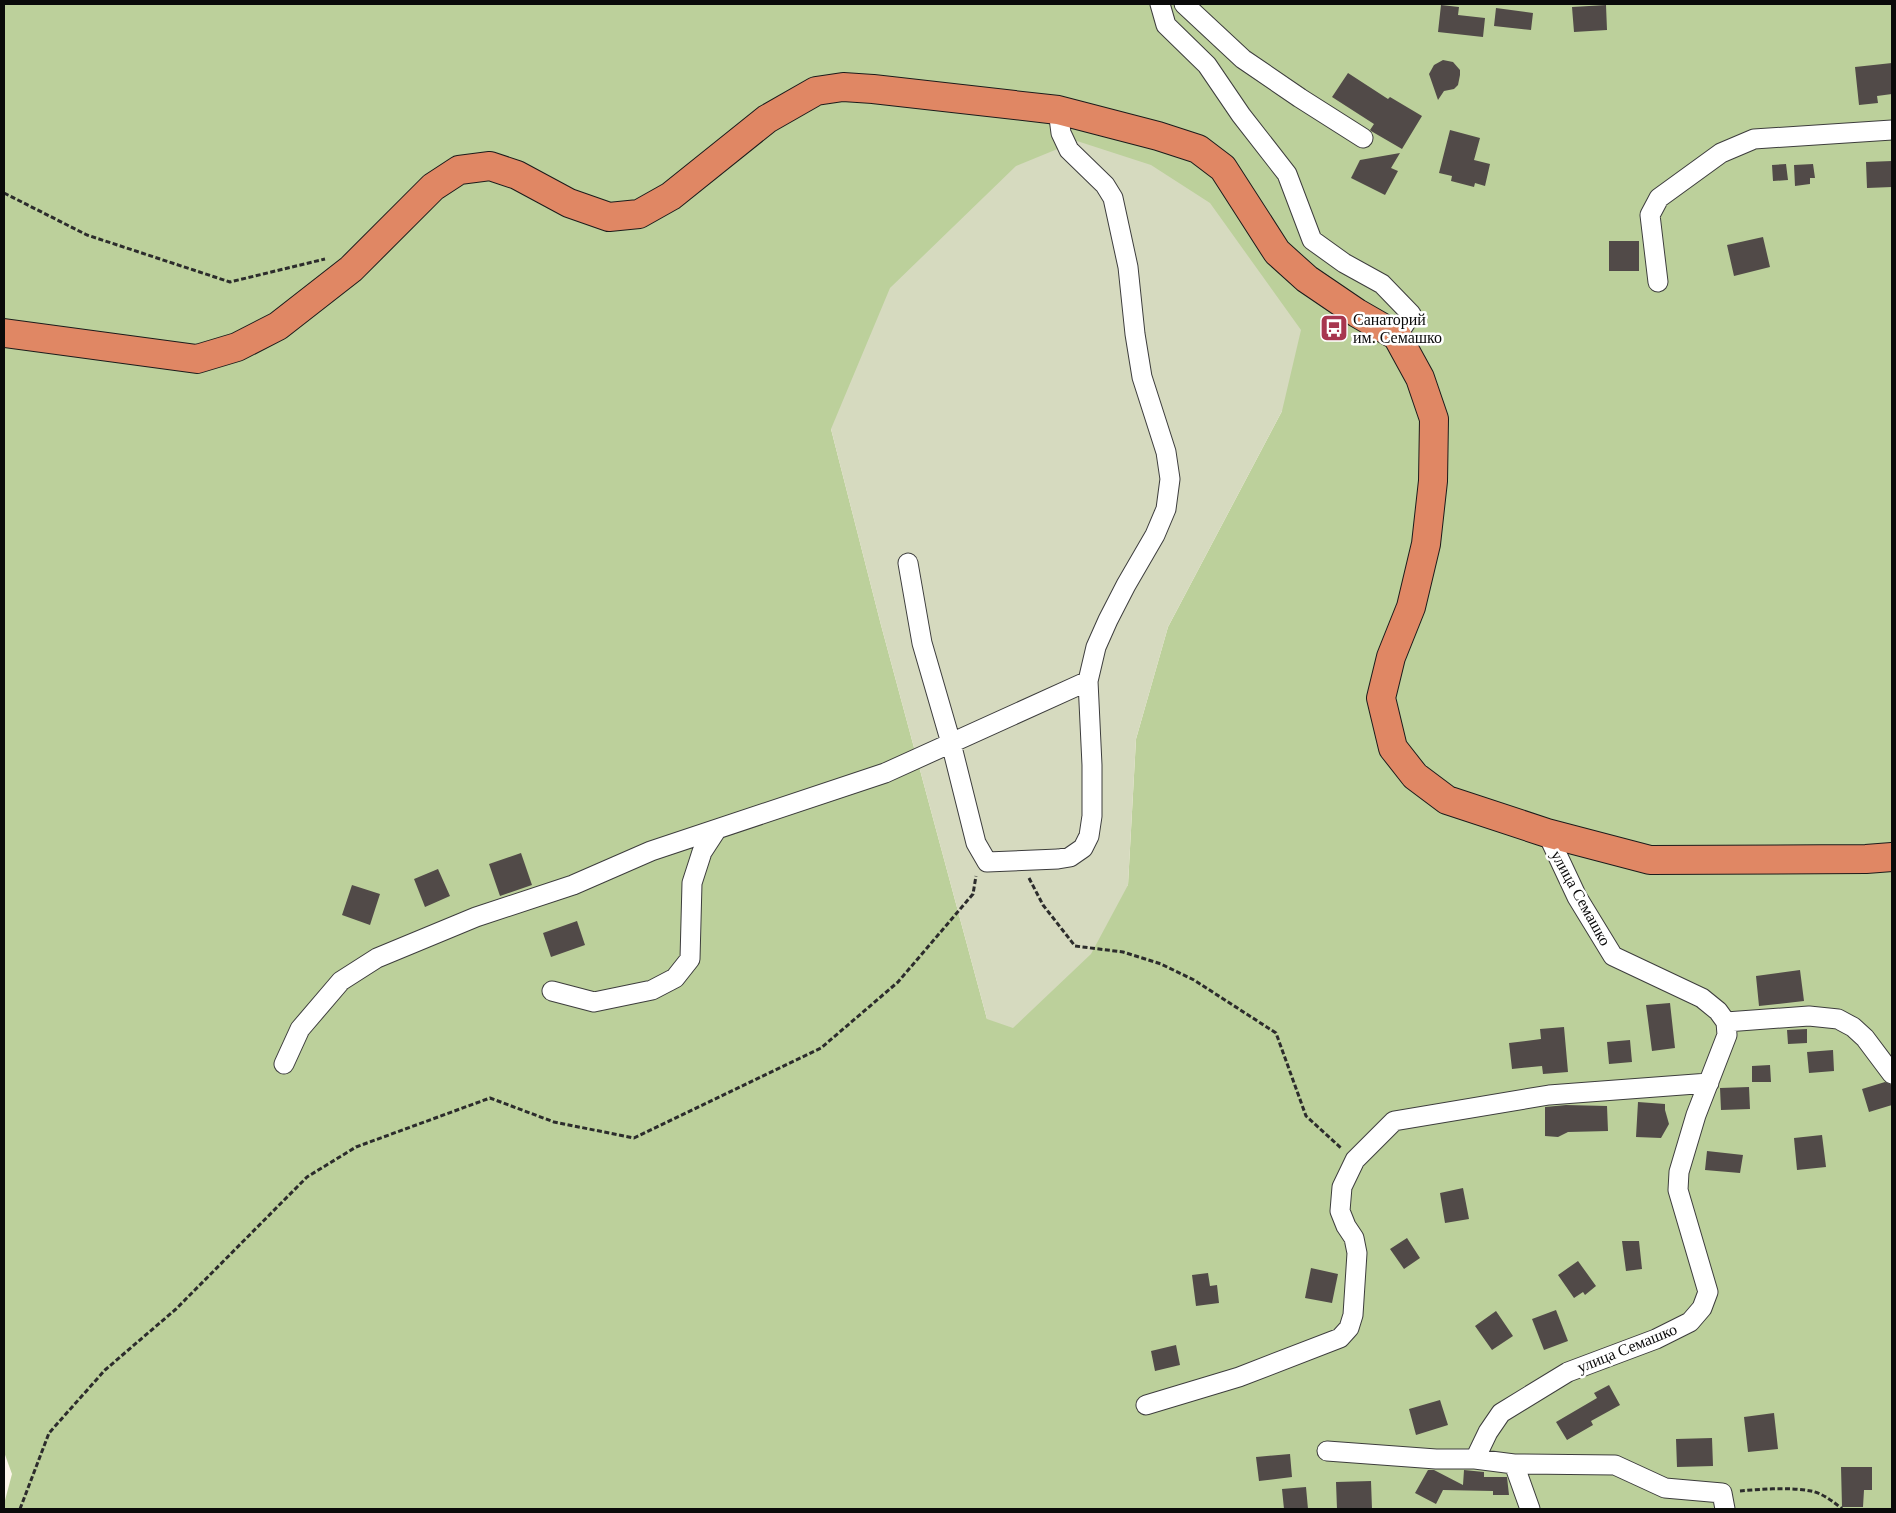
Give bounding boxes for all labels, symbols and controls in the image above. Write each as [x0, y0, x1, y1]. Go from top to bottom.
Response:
place label: Санаторий им. Семашко [1353, 311, 1442, 346]
bus stop icon: Санаторий им. Семашко [1319, 313, 1349, 343]
street label: улица Семашко [1547, 848, 1614, 949]
street label: улица Семашко [1575, 1320, 1680, 1377]

